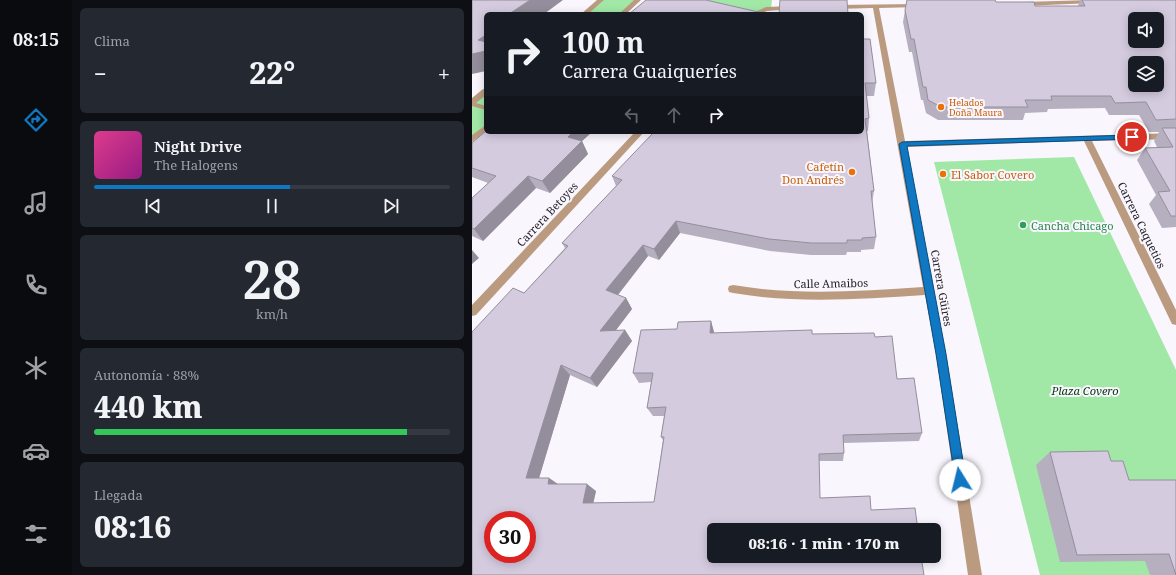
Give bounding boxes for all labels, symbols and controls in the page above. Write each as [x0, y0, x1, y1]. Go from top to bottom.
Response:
map controls [1128, 12, 1164, 92]
button: sound [1128, 12, 1164, 48]
text: 100 m [562, 23, 644, 61]
text: 08:15 [13, 27, 59, 51]
icon: right [496, 28, 548, 80]
text: Clima [94, 32, 130, 50]
text: 22° [249, 52, 295, 93]
button: layers [1128, 56, 1164, 92]
text: − [94, 58, 107, 88]
text: + [438, 58, 450, 88]
text: Carrera Guaiqueríes [562, 59, 737, 83]
place label: Helados Doña Maura [949, 96, 1002, 119]
marker: Helados Doña Maura [936, 102, 946, 112]
icon: left [621, 104, 643, 126]
icon: ahead [663, 104, 685, 126]
icon: right [705, 104, 727, 126]
icon: directions [22, 106, 50, 134]
pin [1115, 120, 1149, 154]
icon: arrive [1121, 126, 1143, 148]
text: Night Drive [154, 136, 242, 156]
text: The Halogens [154, 156, 238, 174]
place label: Cafetín Don Andrés [782, 159, 844, 187]
marker: Cafetín Don Andrés [847, 167, 857, 177]
place label: El Sabor Covero [951, 167, 1034, 182]
marker: El Sabor Covero [938, 169, 948, 179]
street label: Carrera Betoyes [513, 178, 581, 250]
street label: Carrera Caquetios [1115, 179, 1169, 271]
icon: music [22, 189, 50, 217]
icon: previous [142, 195, 164, 217]
icon: pause [261, 195, 283, 217]
icon: next [380, 195, 402, 217]
place label: Cancha Chicago [1031, 218, 1114, 233]
marker: Cancha Chicago [1018, 220, 1028, 230]
text: 28 [243, 243, 301, 314]
street label: Carrera Güires [928, 248, 956, 328]
icon: phone [22, 271, 50, 299]
street label: Calle Amaibos [794, 275, 868, 291]
text: km/h [256, 305, 288, 323]
icon: climate [22, 354, 50, 382]
text: Autonomía · 88% [94, 366, 199, 384]
park label: Plaza Covero [1050, 383, 1119, 398]
text: 440 km [94, 386, 203, 427]
icon: car [22, 437, 50, 465]
position arrow [939, 459, 981, 501]
text: Llegada [94, 486, 143, 504]
text: 08:16 [94, 506, 171, 547]
speed limit sign: 30 [484, 511, 536, 563]
icon: filters [22, 520, 50, 548]
text: 08:16 · 1 min · 170 m [748, 533, 900, 553]

